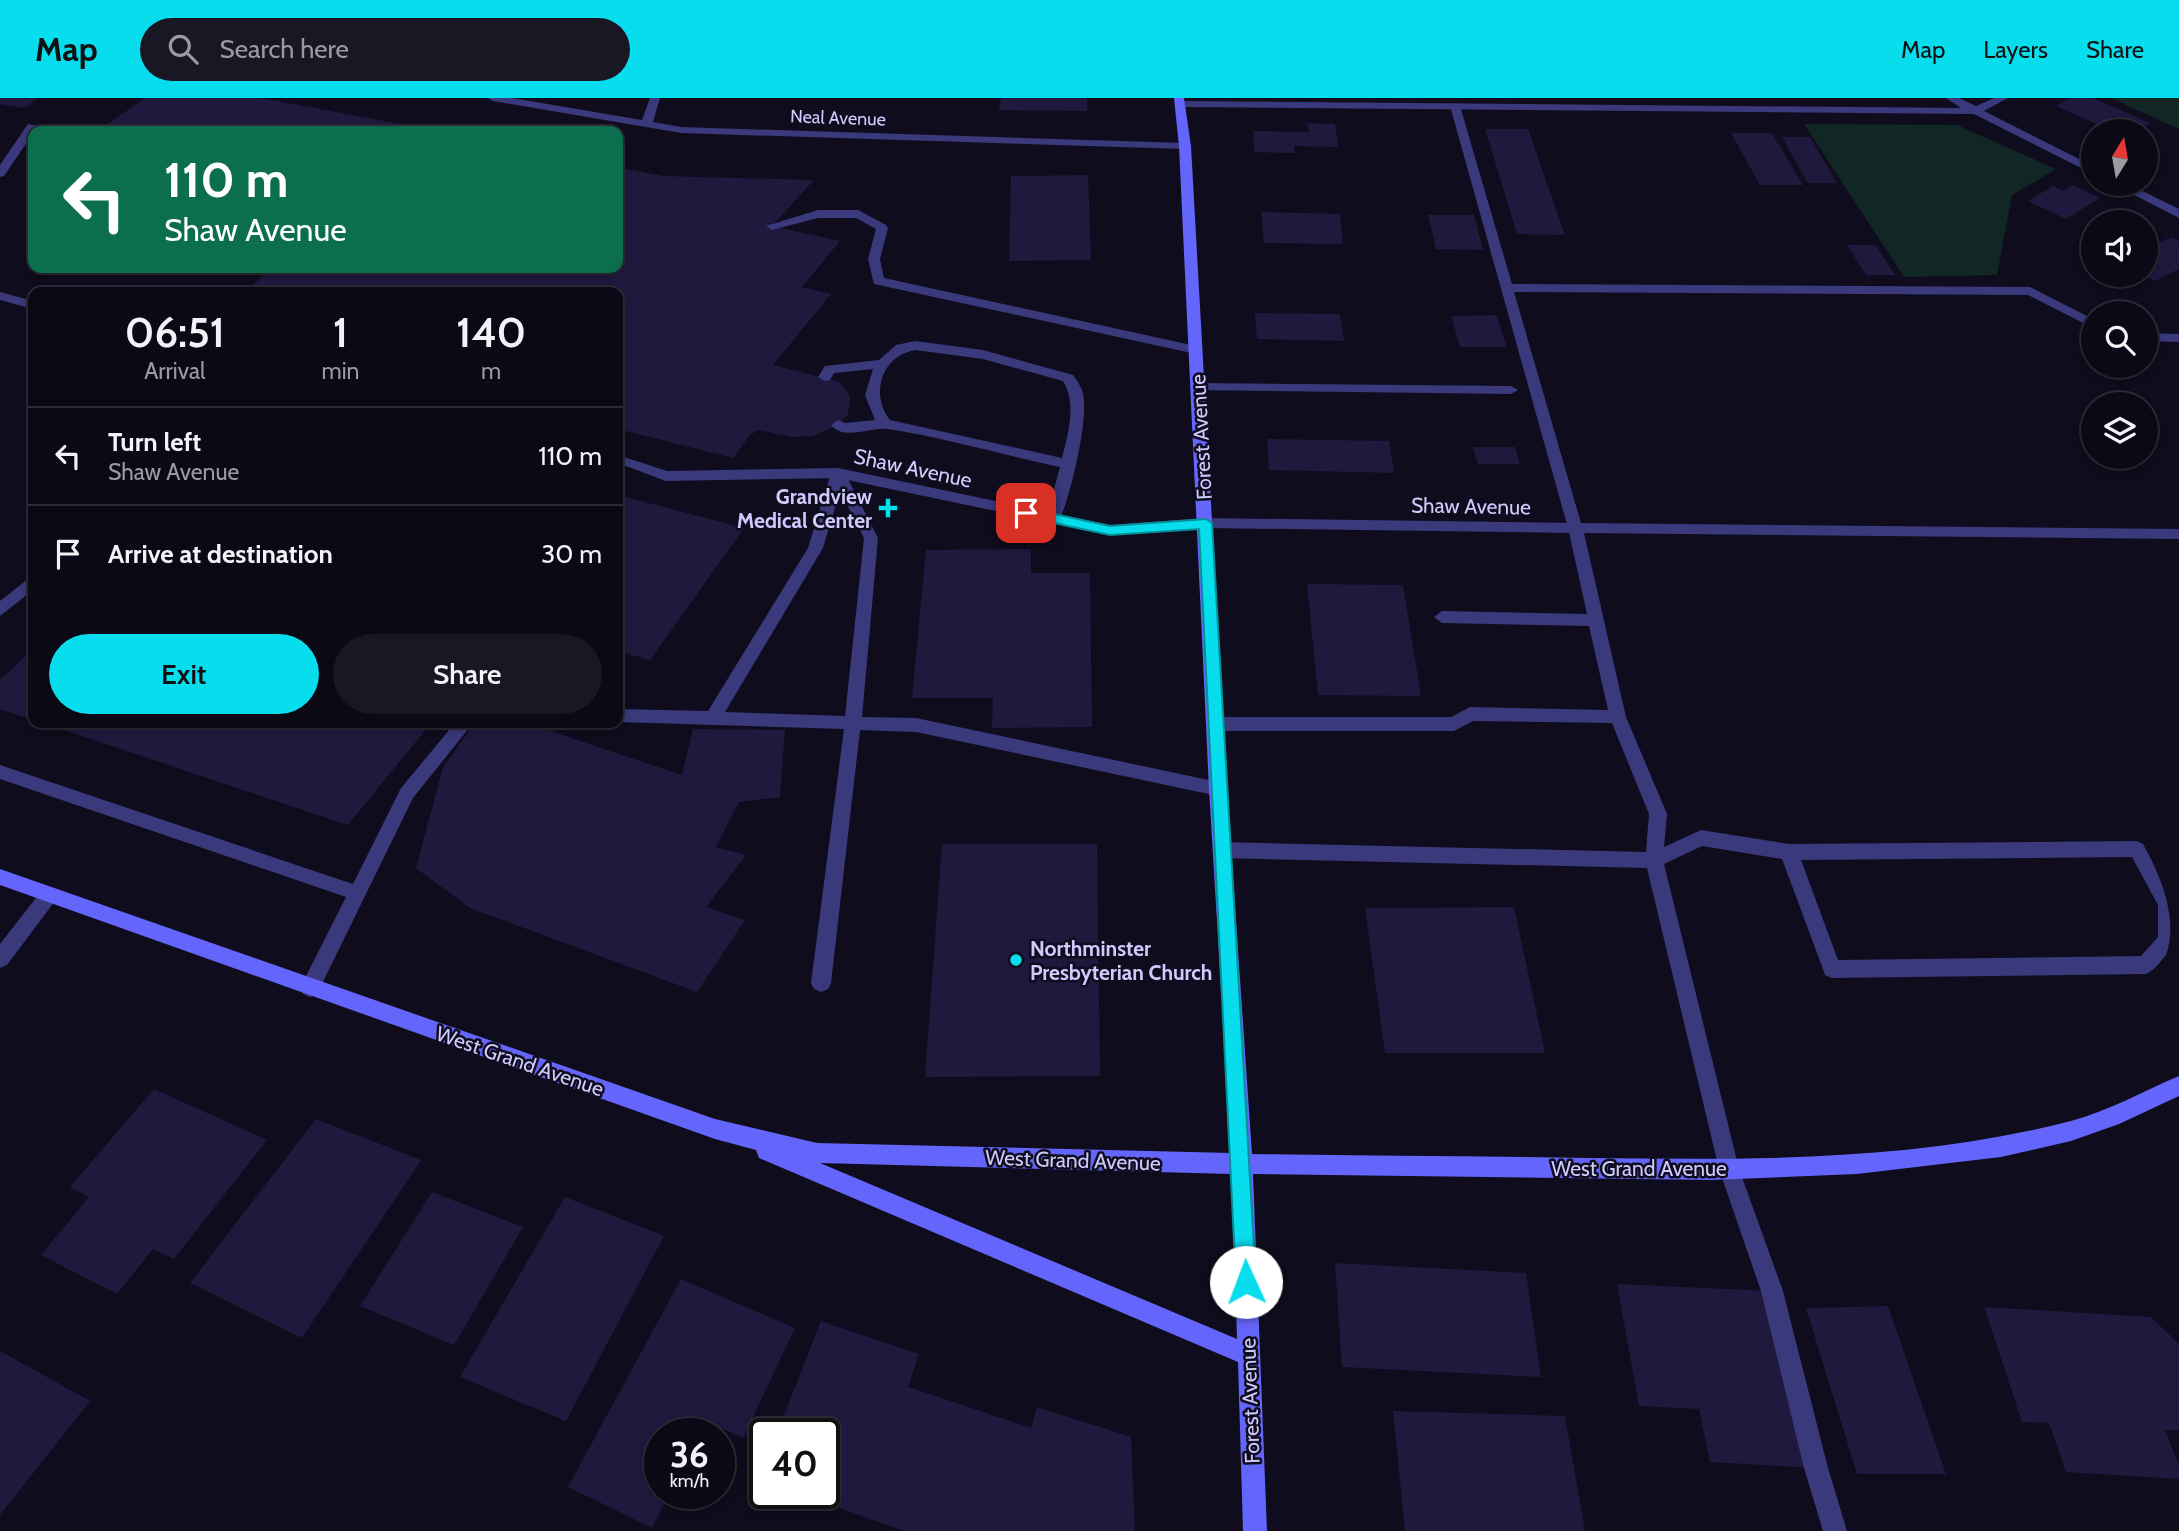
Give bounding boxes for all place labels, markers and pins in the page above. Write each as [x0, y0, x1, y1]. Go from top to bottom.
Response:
pin [996, 483, 1056, 543]
place label: Grandview Medical Center [737, 484, 873, 533]
marker: Grandview Medical Center [878, 498, 898, 518]
place label: Northminster Presbyterian Church [1030, 936, 1212, 985]
marker: Northminster Presbyterian Church [1008, 952, 1024, 968]

